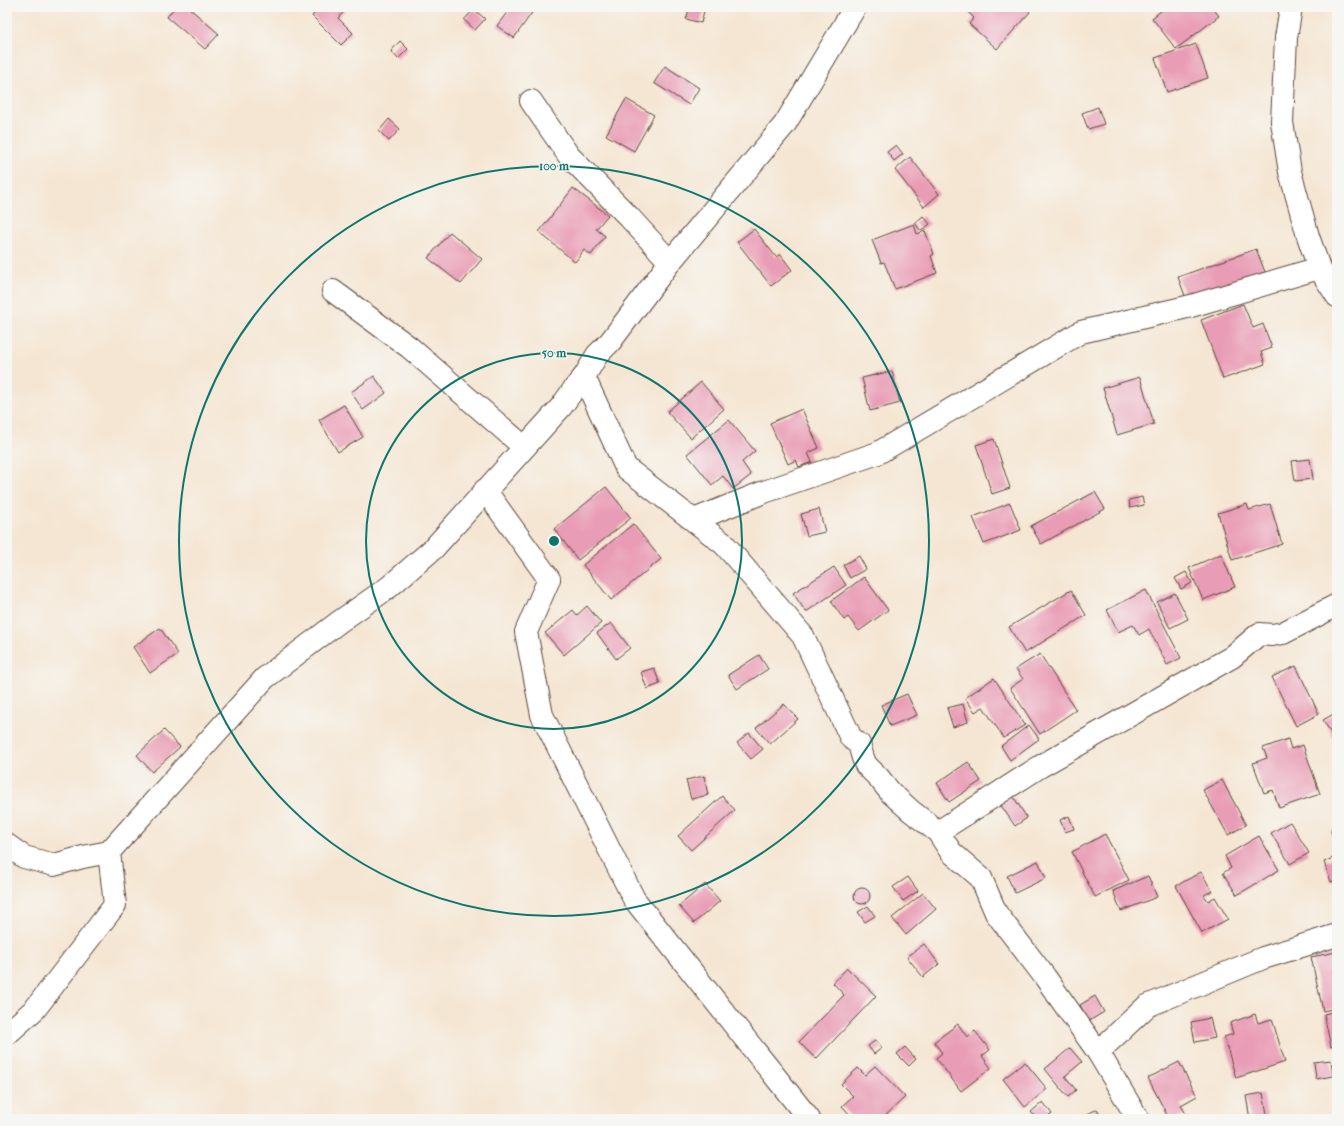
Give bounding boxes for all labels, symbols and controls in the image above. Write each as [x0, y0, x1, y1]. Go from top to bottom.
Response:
text: 100 m [539, 159, 570, 173]
text: 50 m [542, 346, 567, 360]
centre of rings [547, 534, 561, 548]

